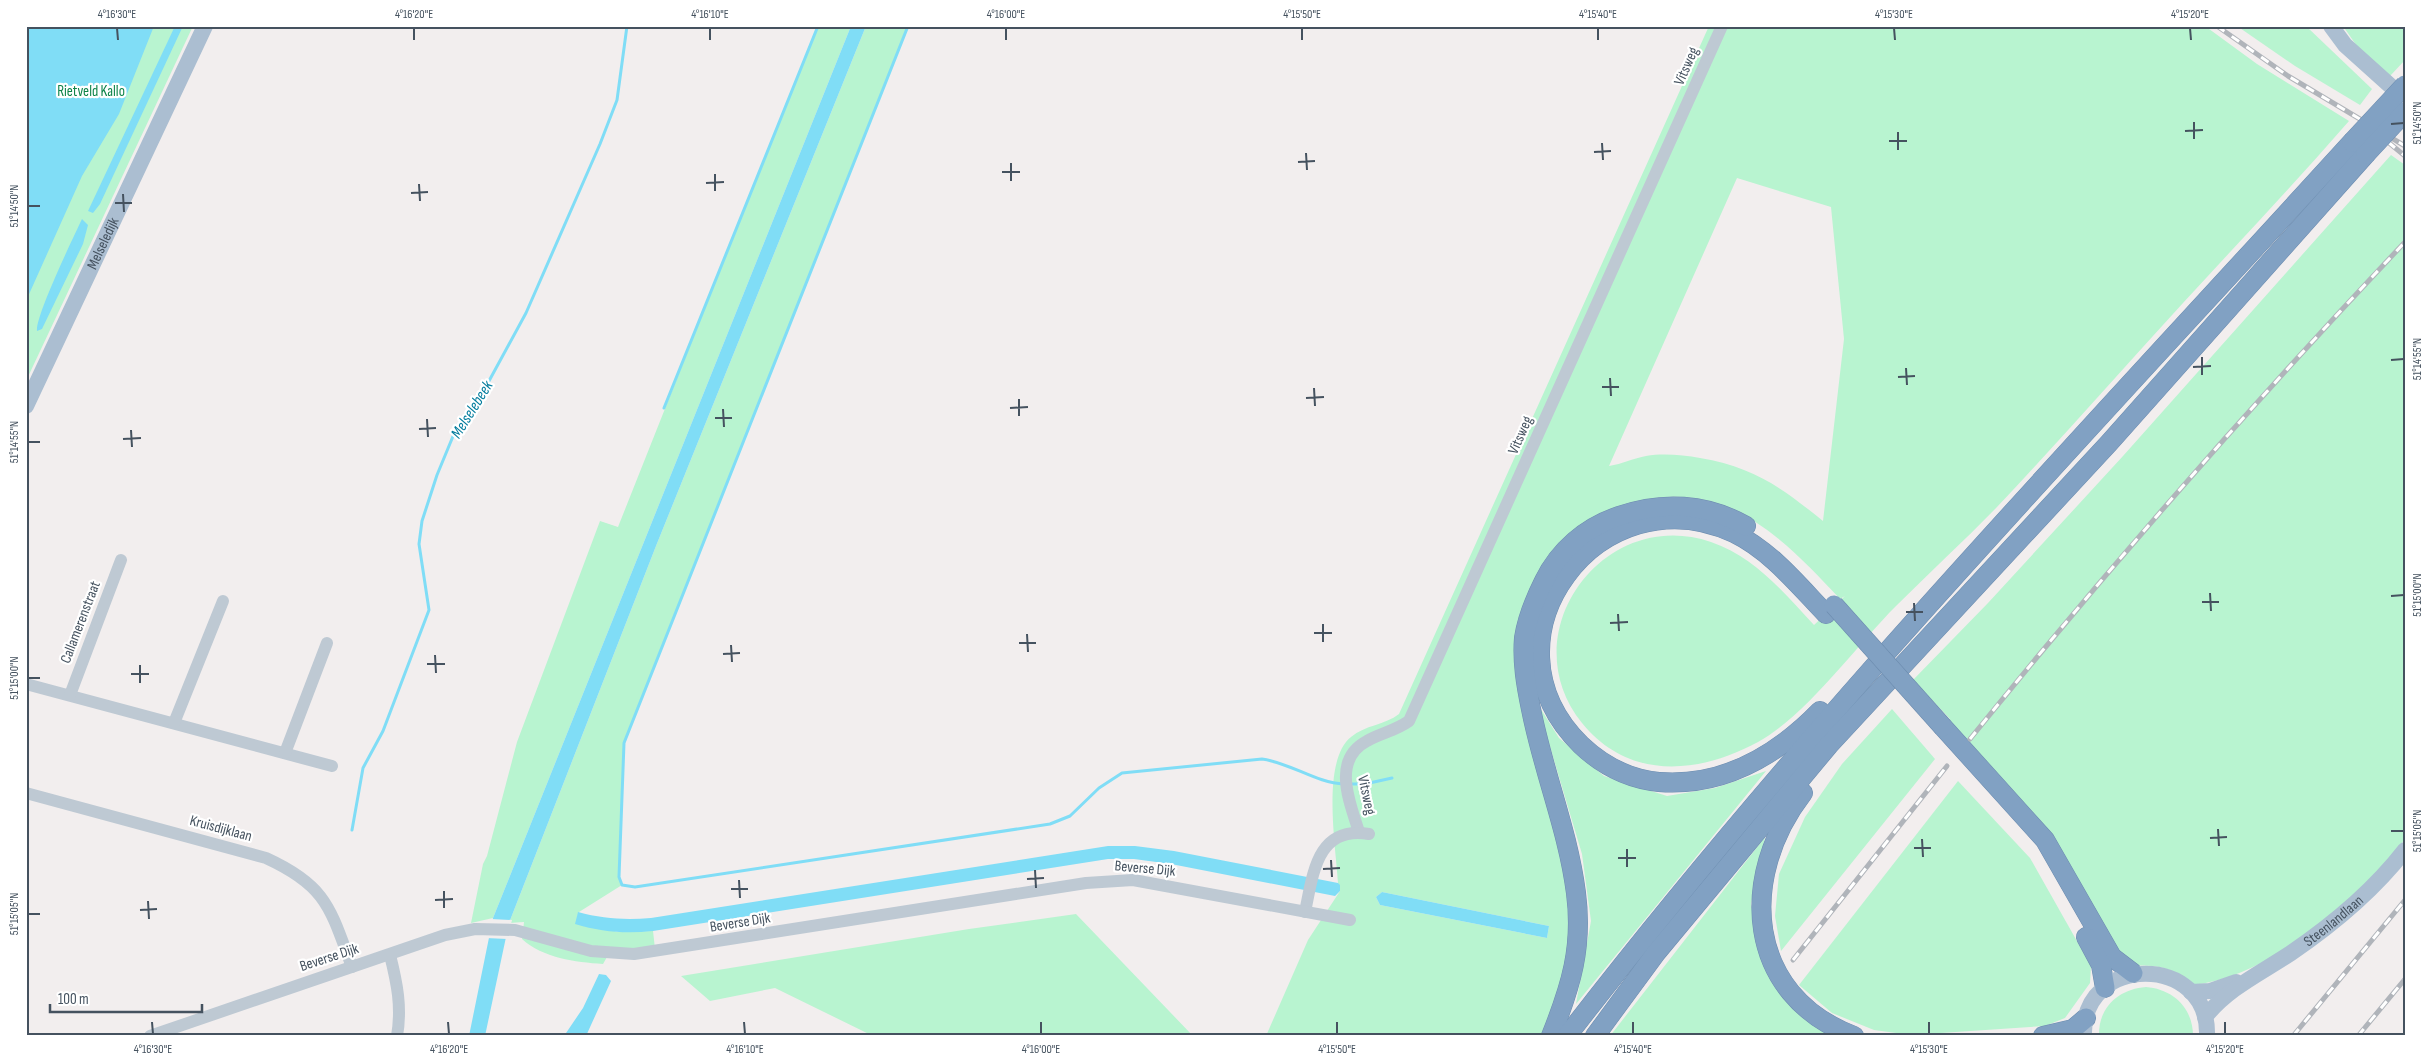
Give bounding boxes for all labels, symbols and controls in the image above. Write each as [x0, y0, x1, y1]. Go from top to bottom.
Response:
text: 4°16'30"E [98, 7, 136, 22]
text: 4°16'20"E [395, 7, 433, 22]
text: 4°16'10"E [691, 7, 729, 22]
text: 4°16'00"E [987, 7, 1025, 22]
text: 4°15'50"E [1283, 7, 1321, 22]
text: 4°15'40"E [1579, 7, 1617, 22]
text: 4°15'30"E [1875, 7, 1913, 22]
text: 4°15'20"E [2171, 7, 2209, 22]
street label: Vitsweg [1670, 44, 1703, 88]
park label: Rietveld Kallo [57, 82, 125, 101]
text: 51°14'50"N [2410, 102, 2425, 144]
text: 51°14'50"N [7, 185, 22, 227]
street label: Melseledijk [83, 214, 124, 273]
text: 51°14'55"N [2410, 338, 2425, 380]
water label: Melselebeek [447, 377, 498, 442]
street label: Vitsweg [1504, 413, 1537, 457]
text: 51°14'55"N [7, 421, 22, 463]
text: 51°15'00"N [2410, 573, 2425, 617]
street label: Callamerenstraat [56, 578, 105, 666]
text: 51°15'00"N [7, 656, 22, 700]
street label: Vitsweg [1353, 774, 1380, 817]
text: 51°15'05"N [2410, 810, 2425, 852]
street label: Kruisdijklaan [188, 811, 254, 846]
street label: Beverse Dijk [1114, 856, 1176, 881]
street label: Steenlandlaan [2300, 891, 2368, 951]
text: 51°15'05"N [7, 893, 22, 935]
street label: Beverse Dijk [709, 908, 772, 937]
street label: Beverse Dijk [297, 939, 361, 976]
scale bar [50, 982, 202, 1014]
text: 100 m [58, 990, 89, 1009]
text: 4°16'30"E [134, 1042, 172, 1057]
text: 4°16'20"E [430, 1042, 468, 1057]
text: 4°16'10"E [726, 1042, 764, 1057]
text: 4°16'00"E [1022, 1042, 1060, 1057]
text: 4°15'50"E [1318, 1042, 1356, 1057]
text: 4°15'40"E [1614, 1042, 1652, 1057]
text: 4°15'30"E [1910, 1042, 1948, 1057]
text: 4°15'20"E [2206, 1042, 2244, 1057]

